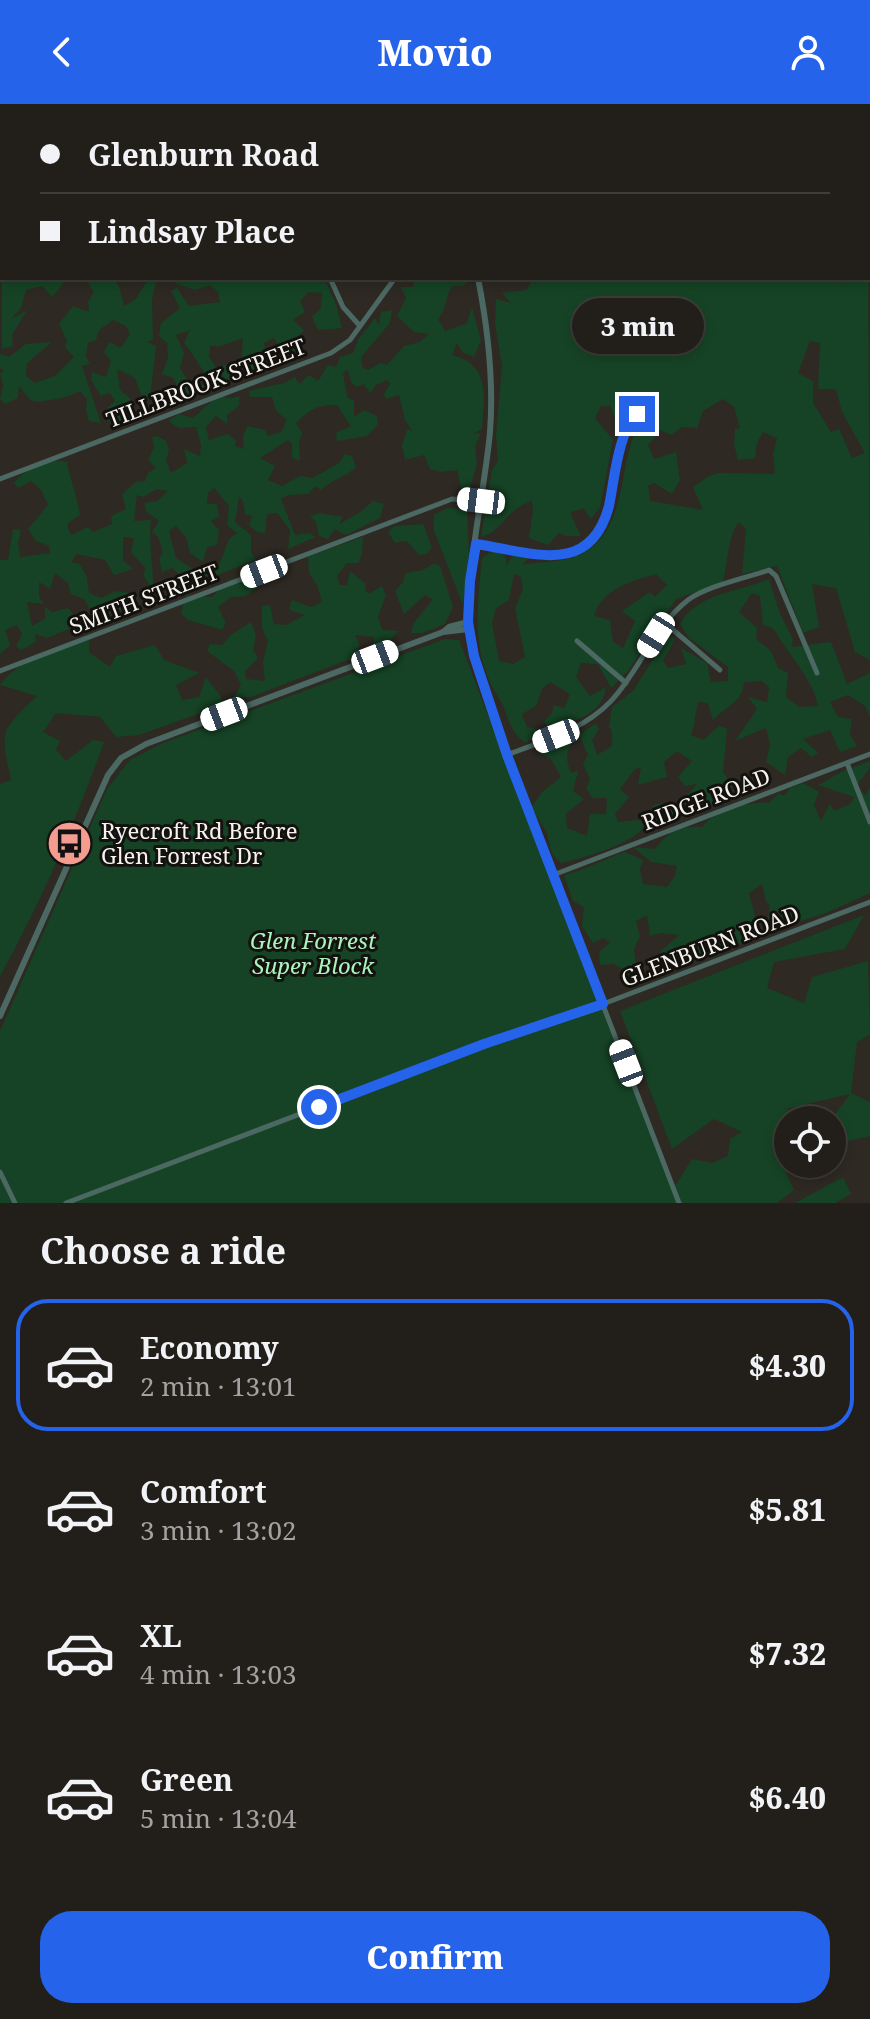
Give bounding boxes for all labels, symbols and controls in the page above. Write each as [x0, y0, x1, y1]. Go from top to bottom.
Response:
text: Movio [377, 28, 493, 77]
icon: back [40, 30, 84, 74]
icon: person [786, 30, 830, 74]
text: Glenburn Road [88, 134, 319, 175]
text: Lindsay Place [88, 211, 295, 252]
callout: 3 min [571, 298, 703, 354]
text: 3 min [601, 308, 675, 344]
street label: TILLBROOK STREET [102, 330, 310, 434]
route end [619, 396, 655, 432]
car [456, 486, 506, 516]
car [237, 551, 291, 591]
street label: SMITH STREET [65, 556, 223, 640]
car [633, 608, 679, 662]
car [348, 637, 402, 677]
car [197, 694, 251, 734]
car [529, 716, 583, 756]
street label: RIDGE ROAD [637, 760, 774, 836]
place label: Ryecroft Rd Before Glen Forrest Dr [101, 815, 297, 870]
bus stop icon: Ryecroft Rd Before Glen Forrest Dr [46, 820, 94, 868]
street label: GLENBURN ROAD [616, 897, 803, 993]
park label: Glen Forrest Super Block [250, 925, 377, 980]
car [606, 1036, 646, 1090]
route start [301, 1089, 337, 1125]
map controls [774, 1106, 846, 1178]
button: locate [774, 1106, 846, 1178]
text: Choose a ride [40, 1226, 286, 1275]
text: Economy [140, 1327, 279, 1368]
icon: car [44, 1329, 116, 1401]
text: $4.30 [749, 1345, 826, 1386]
text: 2 min · 13:01 [140, 1368, 297, 1404]
text: Comfort [140, 1471, 267, 1512]
icon: car [44, 1473, 116, 1545]
text: $5.81 [749, 1489, 826, 1530]
text: 3 min · 13:02 [140, 1512, 297, 1548]
text: XL [140, 1615, 182, 1656]
icon: car [44, 1617, 116, 1689]
text: $7.32 [749, 1633, 826, 1674]
text: 4 min · 13:03 [140, 1656, 297, 1692]
text: Green [140, 1759, 233, 1800]
icon: car [44, 1761, 116, 1833]
text: $6.40 [749, 1777, 826, 1818]
text: 5 min · 13:04 [140, 1800, 297, 1836]
button: Confirm [40, 1911, 830, 2003]

